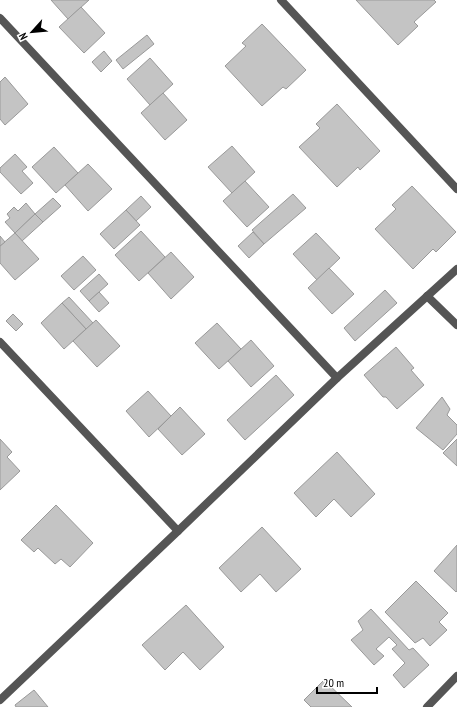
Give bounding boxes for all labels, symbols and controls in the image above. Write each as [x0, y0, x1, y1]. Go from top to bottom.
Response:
north arrow [12, 12, 52, 52]
text: N [15, 31, 31, 42]
scale bar [317, 669, 377, 695]
text: 20 m [323, 675, 344, 690]

